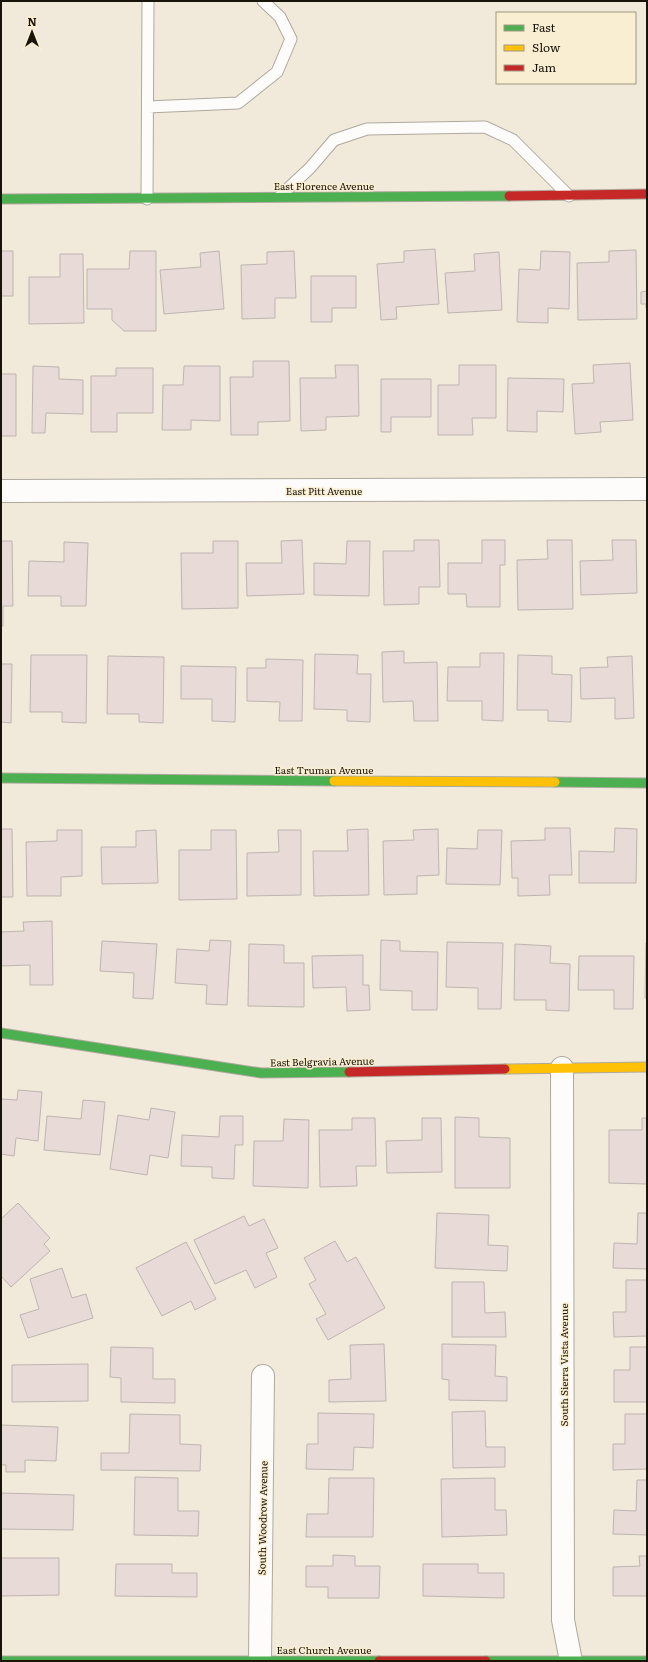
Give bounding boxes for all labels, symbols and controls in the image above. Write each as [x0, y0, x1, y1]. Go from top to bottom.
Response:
north arrow [12, 12, 52, 52]
legend [496, 12, 636, 84]
text: N [27, 13, 37, 29]
text: Fast [532, 18, 556, 36]
text: Slow [532, 38, 561, 56]
text: Jam [532, 58, 557, 76]
street label: East Florence Avenue [274, 178, 374, 193]
street label: East Pitt Avenue [286, 483, 362, 498]
street label: East Truman Avenue [274, 762, 374, 777]
street label: East Belgravia Avenue [270, 1053, 374, 1069]
street label: South Sierra Vista Avenue [556, 1303, 571, 1427]
street label: South Woodrow Avenue [254, 1461, 270, 1575]
street label: East Church Avenue [277, 1642, 372, 1657]

